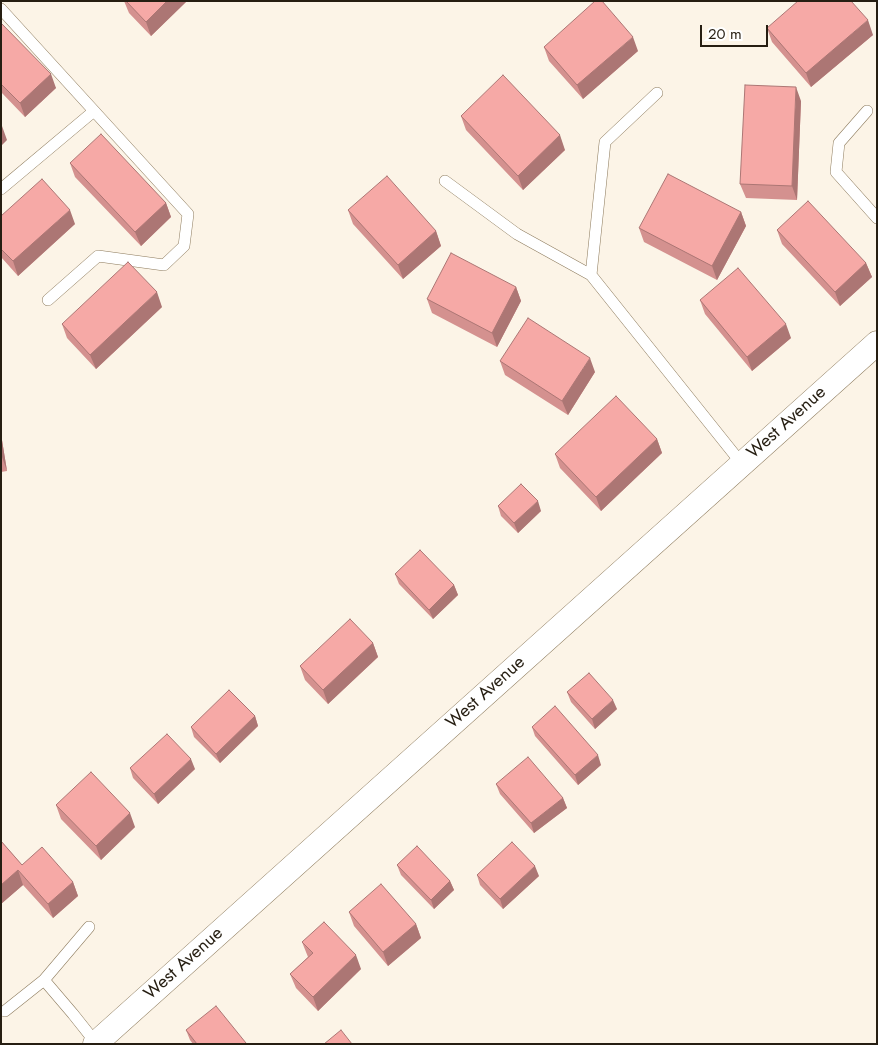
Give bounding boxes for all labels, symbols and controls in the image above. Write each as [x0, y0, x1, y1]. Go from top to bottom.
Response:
scale bar [703, 15, 770, 47]
text: 20 m [708, 23, 742, 45]
street label: West Avenue [743, 382, 831, 464]
street label: West Avenue [442, 652, 530, 734]
street label: West Avenue [140, 923, 228, 1005]

